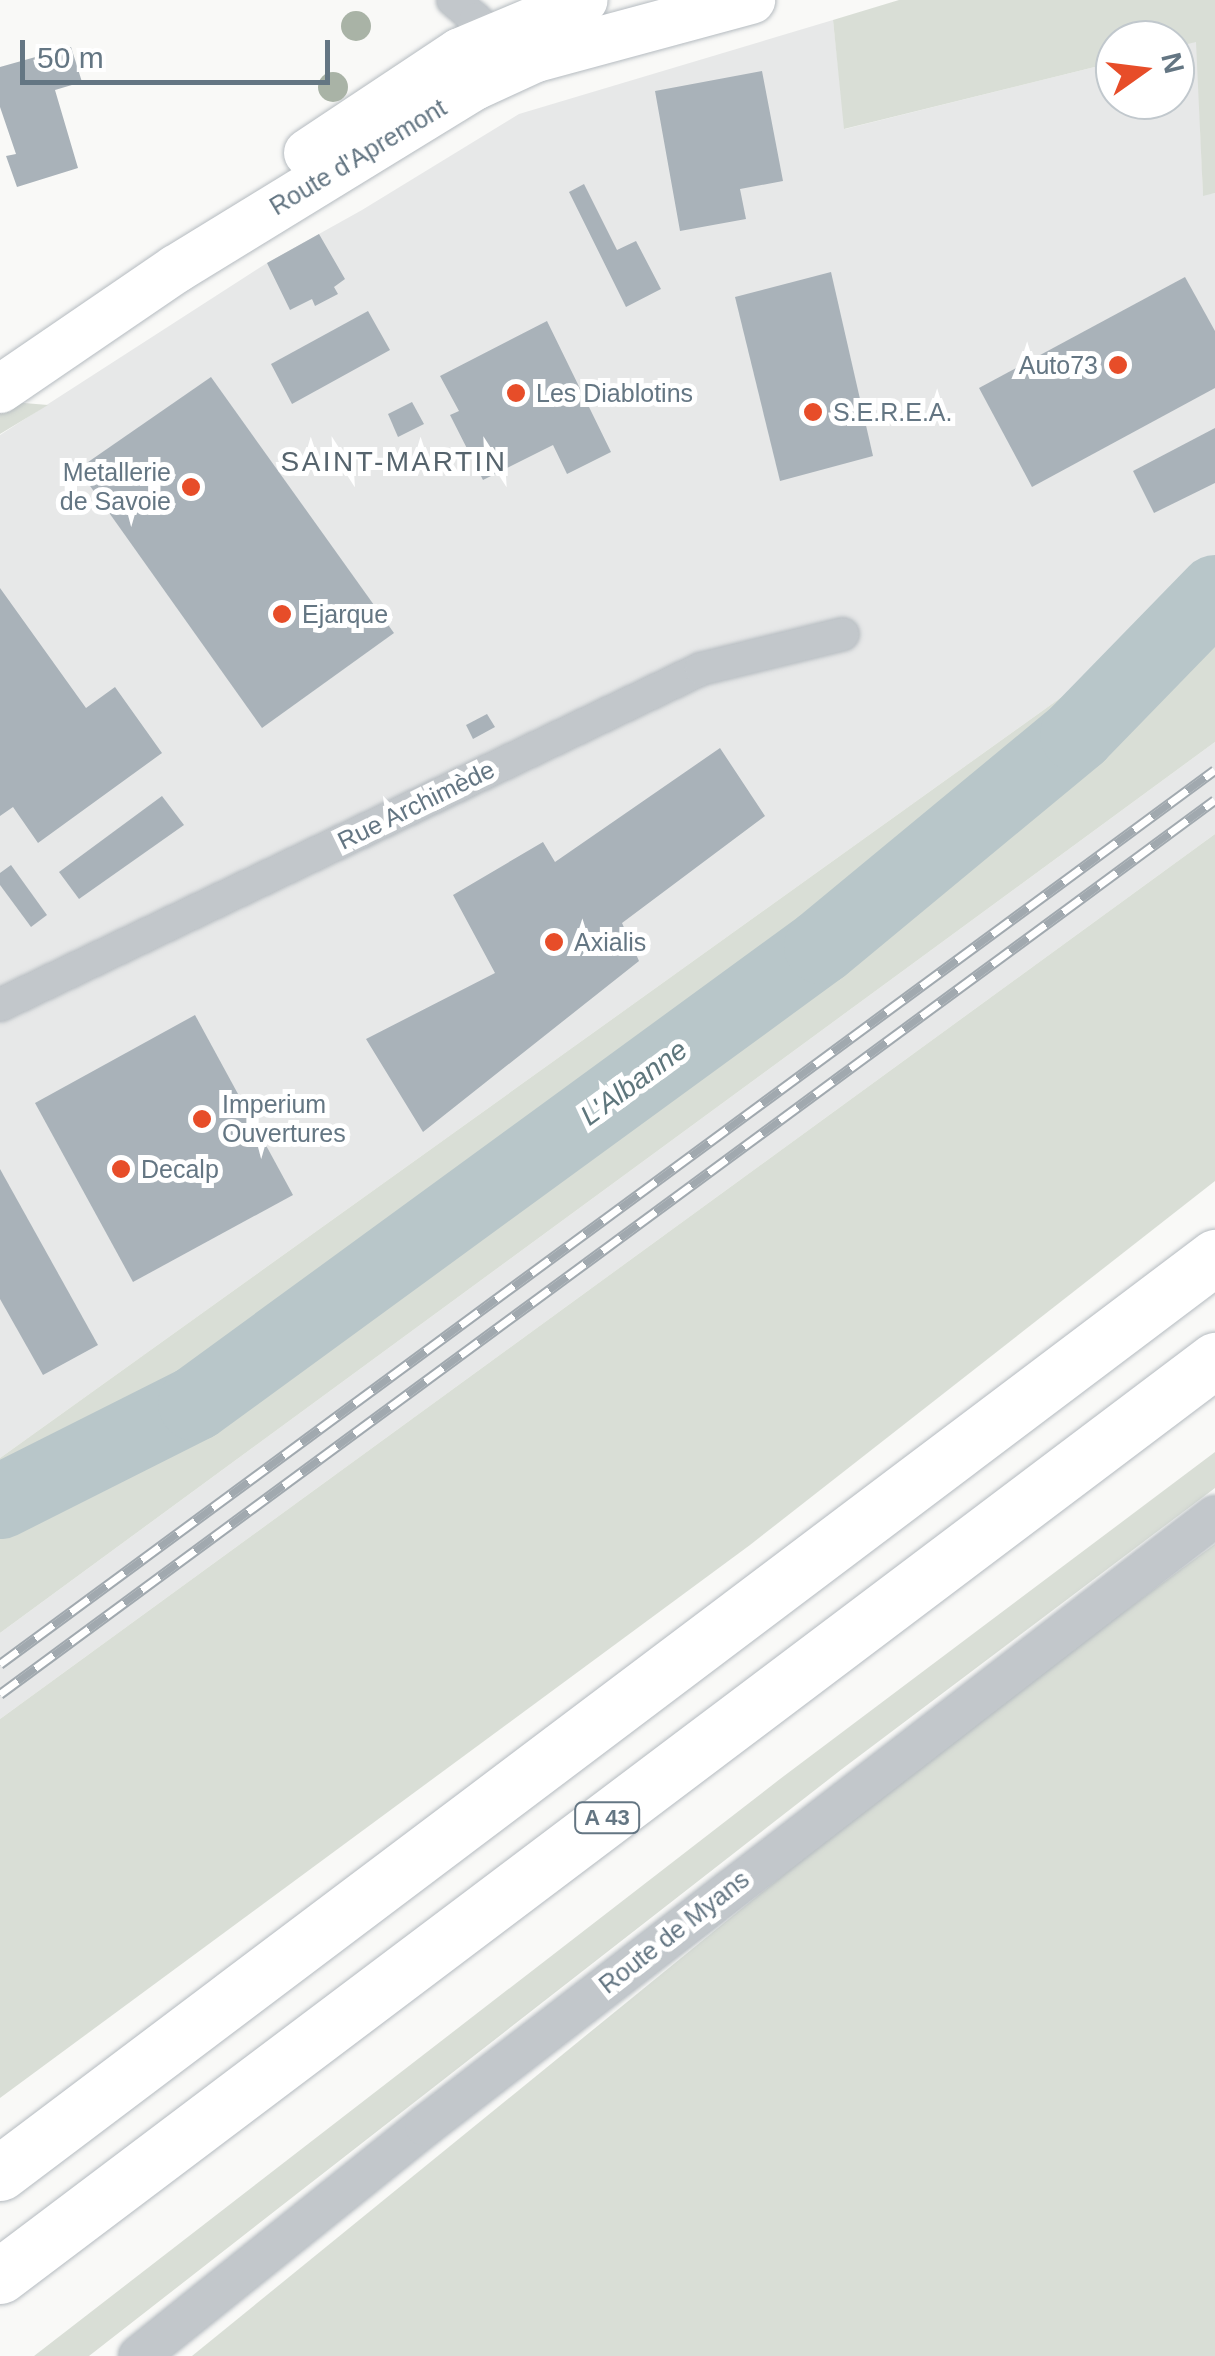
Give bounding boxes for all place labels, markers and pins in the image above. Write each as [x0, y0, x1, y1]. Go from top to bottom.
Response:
place label: Auto73 [1019, 350, 1098, 380]
marker: Auto73 [1107, 354, 1129, 376]
place label: Les Diablotins [536, 378, 693, 408]
marker: Les Diablotins [505, 382, 527, 404]
place label: S.E.R.E.A. [833, 397, 952, 427]
marker: S.E.R.E.A. [802, 401, 824, 423]
place label: Metallerie de Savoie [60, 458, 171, 517]
marker: Metallerie de Savoie [180, 476, 202, 498]
place label: Ejarque [302, 599, 388, 629]
marker: Ejarque [271, 603, 293, 625]
place label: Axialis [574, 927, 646, 957]
marker: Axialis [543, 931, 565, 953]
place label: Imperium Ouvertures [222, 1090, 346, 1149]
marker: Imperium Ouvertures [191, 1108, 213, 1130]
place label: Decalp [141, 1154, 219, 1184]
marker: Decalp [110, 1158, 132, 1180]

